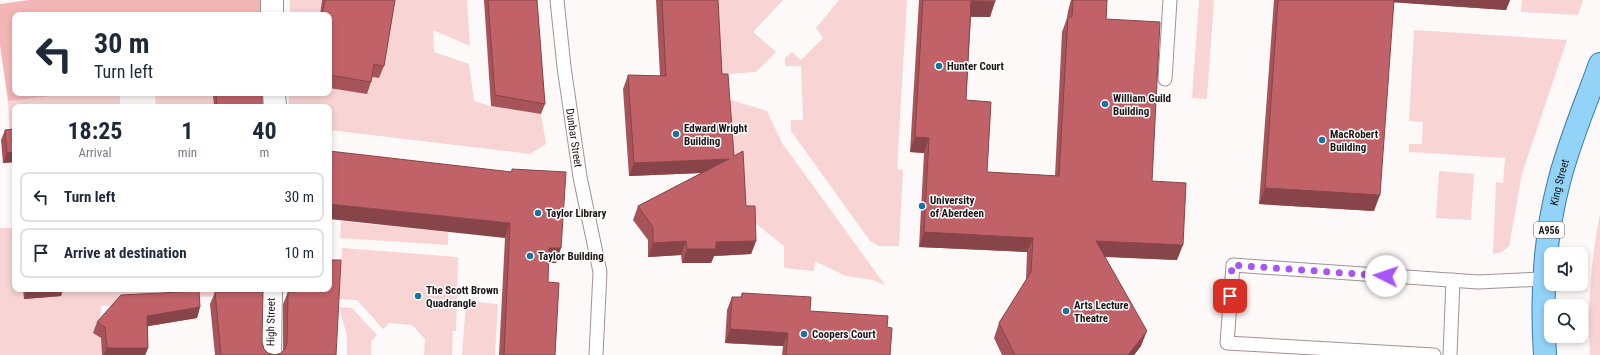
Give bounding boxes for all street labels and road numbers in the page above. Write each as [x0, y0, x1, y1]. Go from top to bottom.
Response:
street label: Dunbar Street [564, 108, 585, 168]
street label: King Street [1547, 158, 1572, 207]
road number: A956 [1534, 222, 1564, 238]
street label: High Street [264, 298, 277, 346]

